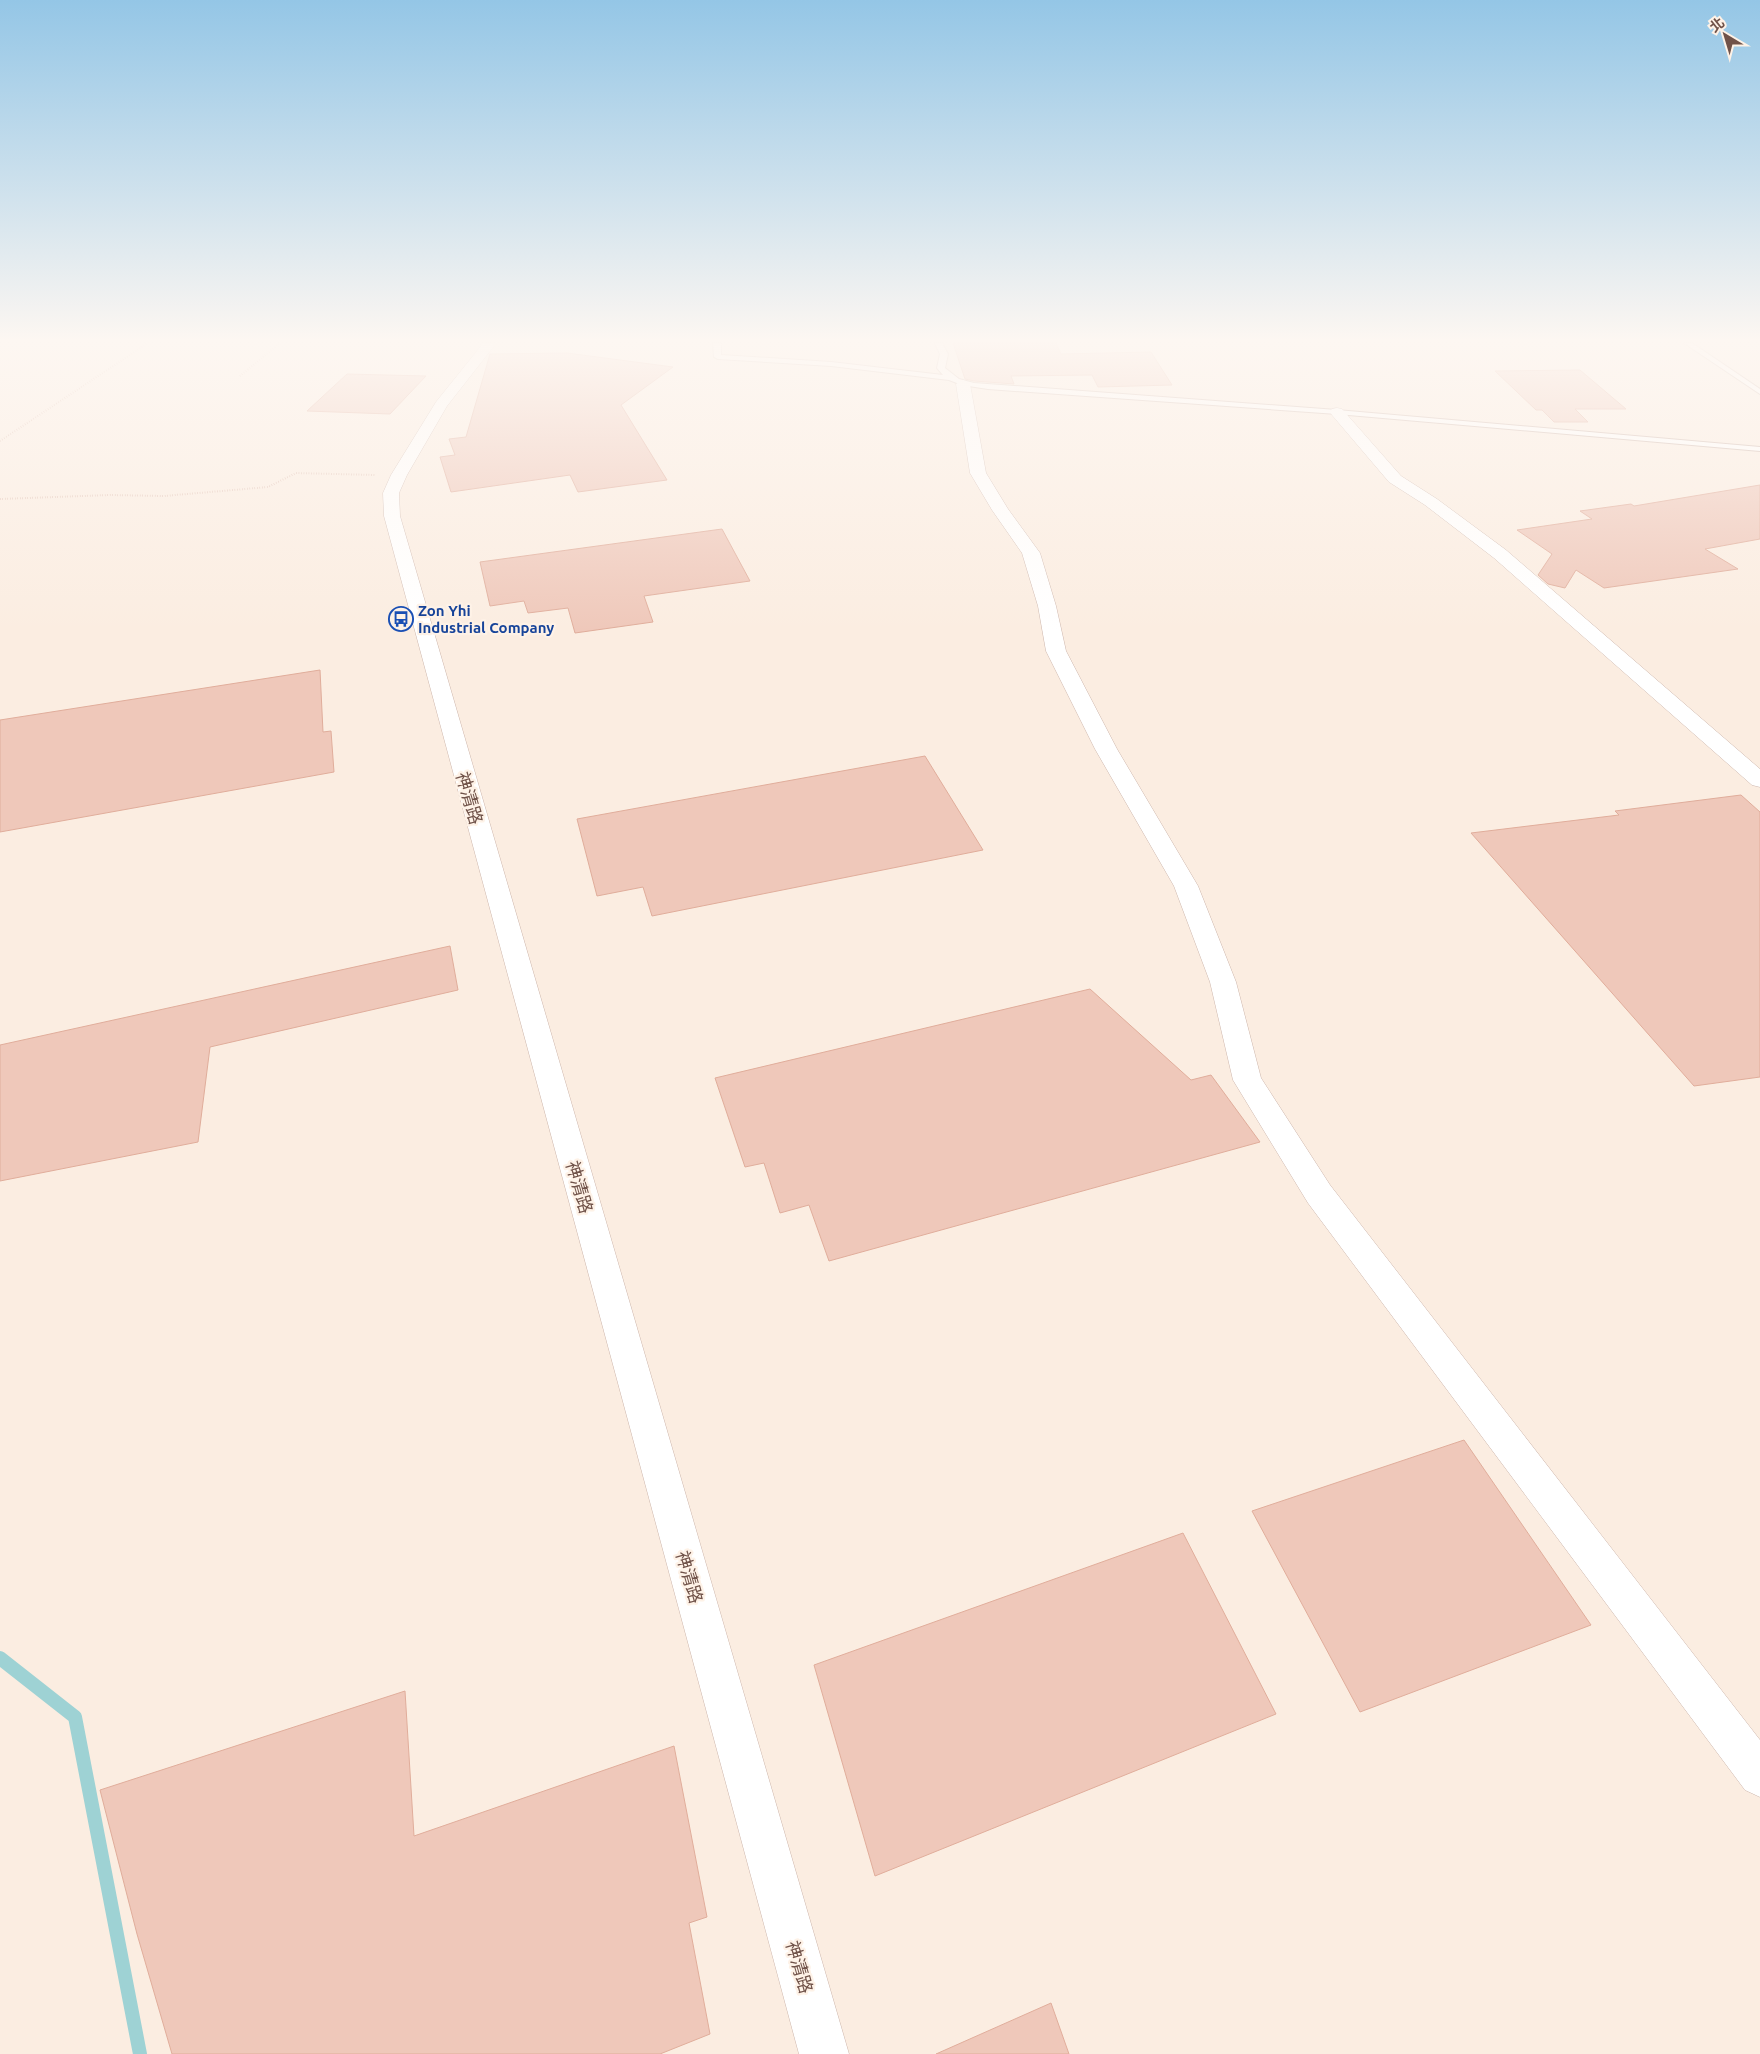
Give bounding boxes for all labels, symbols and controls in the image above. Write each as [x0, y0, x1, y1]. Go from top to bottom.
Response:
north arrow [1700, 10, 1750, 60]
text: 北 [1707, 14, 1727, 35]
place label: Zon Yhi Industrial Company [418, 602, 554, 636]
bus stop icon: Zon Yhi Industrial Company [388, 606, 414, 632]
street label: 神清路 [453, 769, 487, 827]
street label: 神清路 [563, 1158, 597, 1216]
street label: 神清路 [673, 1548, 707, 1606]
street label: 神清路 [783, 1938, 817, 1996]

